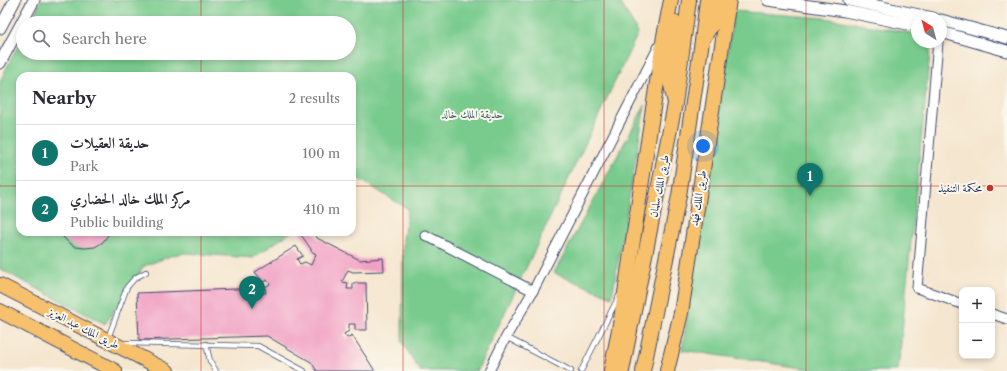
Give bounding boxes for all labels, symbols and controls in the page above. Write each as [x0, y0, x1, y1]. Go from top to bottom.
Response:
north arrow [911, 12, 947, 48]
search box [16, 16, 356, 60]
icon: search [30, 27, 52, 49]
text: Search here [62, 29, 147, 48]
text: Nearby [32, 88, 96, 108]
text: 2 results [289, 90, 340, 106]
park label: حديقة الملك خالد [441, 107, 503, 121]
text: حديقة العقيلات [70, 133, 149, 152]
your location [693, 136, 713, 156]
text: 1 [42, 145, 48, 161]
text: 100 m [302, 145, 340, 161]
street label: طريق الملك سلمان [646, 153, 673, 219]
text: Park [70, 158, 98, 174]
pin: 1 [797, 163, 823, 196]
street label: طريق الملك فهد [687, 169, 710, 227]
place label: محكمة التنفيذ [938, 181, 982, 195]
marker: محكمة التنفيذ [985, 183, 995, 193]
text: مركز الملك خالد الحضاري [70, 189, 191, 208]
text: 2 [41, 201, 49, 217]
text: 410 m [303, 201, 340, 217]
text: Public building [70, 214, 163, 230]
pin: 2 [239, 276, 265, 309]
map controls [959, 287, 995, 359]
button: + [959, 287, 995, 323]
street label: طريق الملك عبد العزيز [45, 304, 122, 353]
button: − [959, 323, 995, 359]

